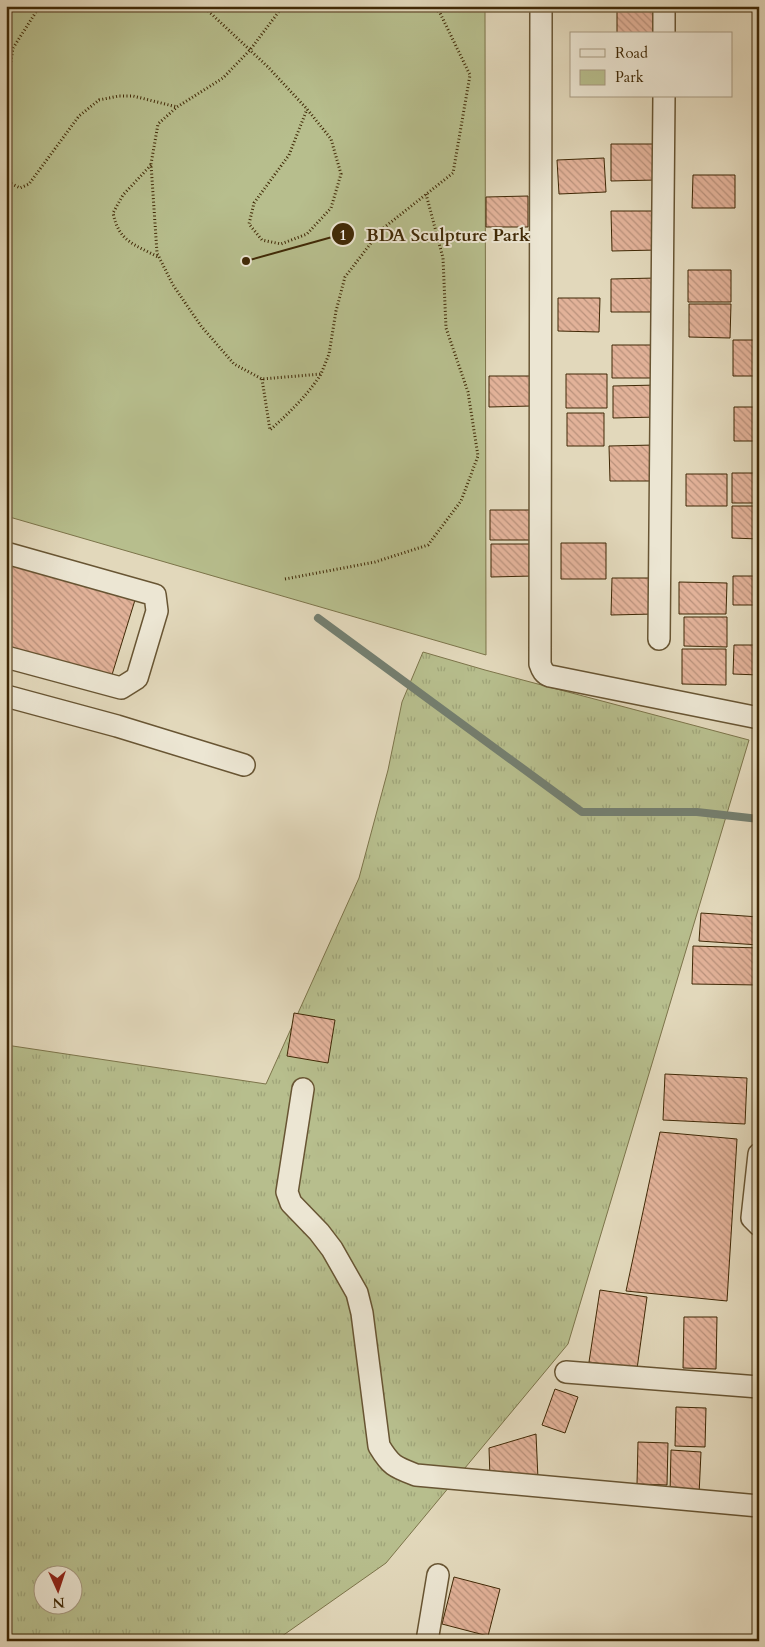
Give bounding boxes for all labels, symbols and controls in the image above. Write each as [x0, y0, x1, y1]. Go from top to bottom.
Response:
legend [570, 32, 732, 98]
text: Road [615, 43, 648, 63]
text: Park [615, 67, 644, 87]
callout: BDA Sculpture Park [331, 218, 540, 251]
text: BDA Sculpture Park [366, 223, 531, 248]
text: 1 [339, 225, 347, 245]
north arrow [32, 1564, 82, 1614]
text: N [52, 1593, 65, 1612]

